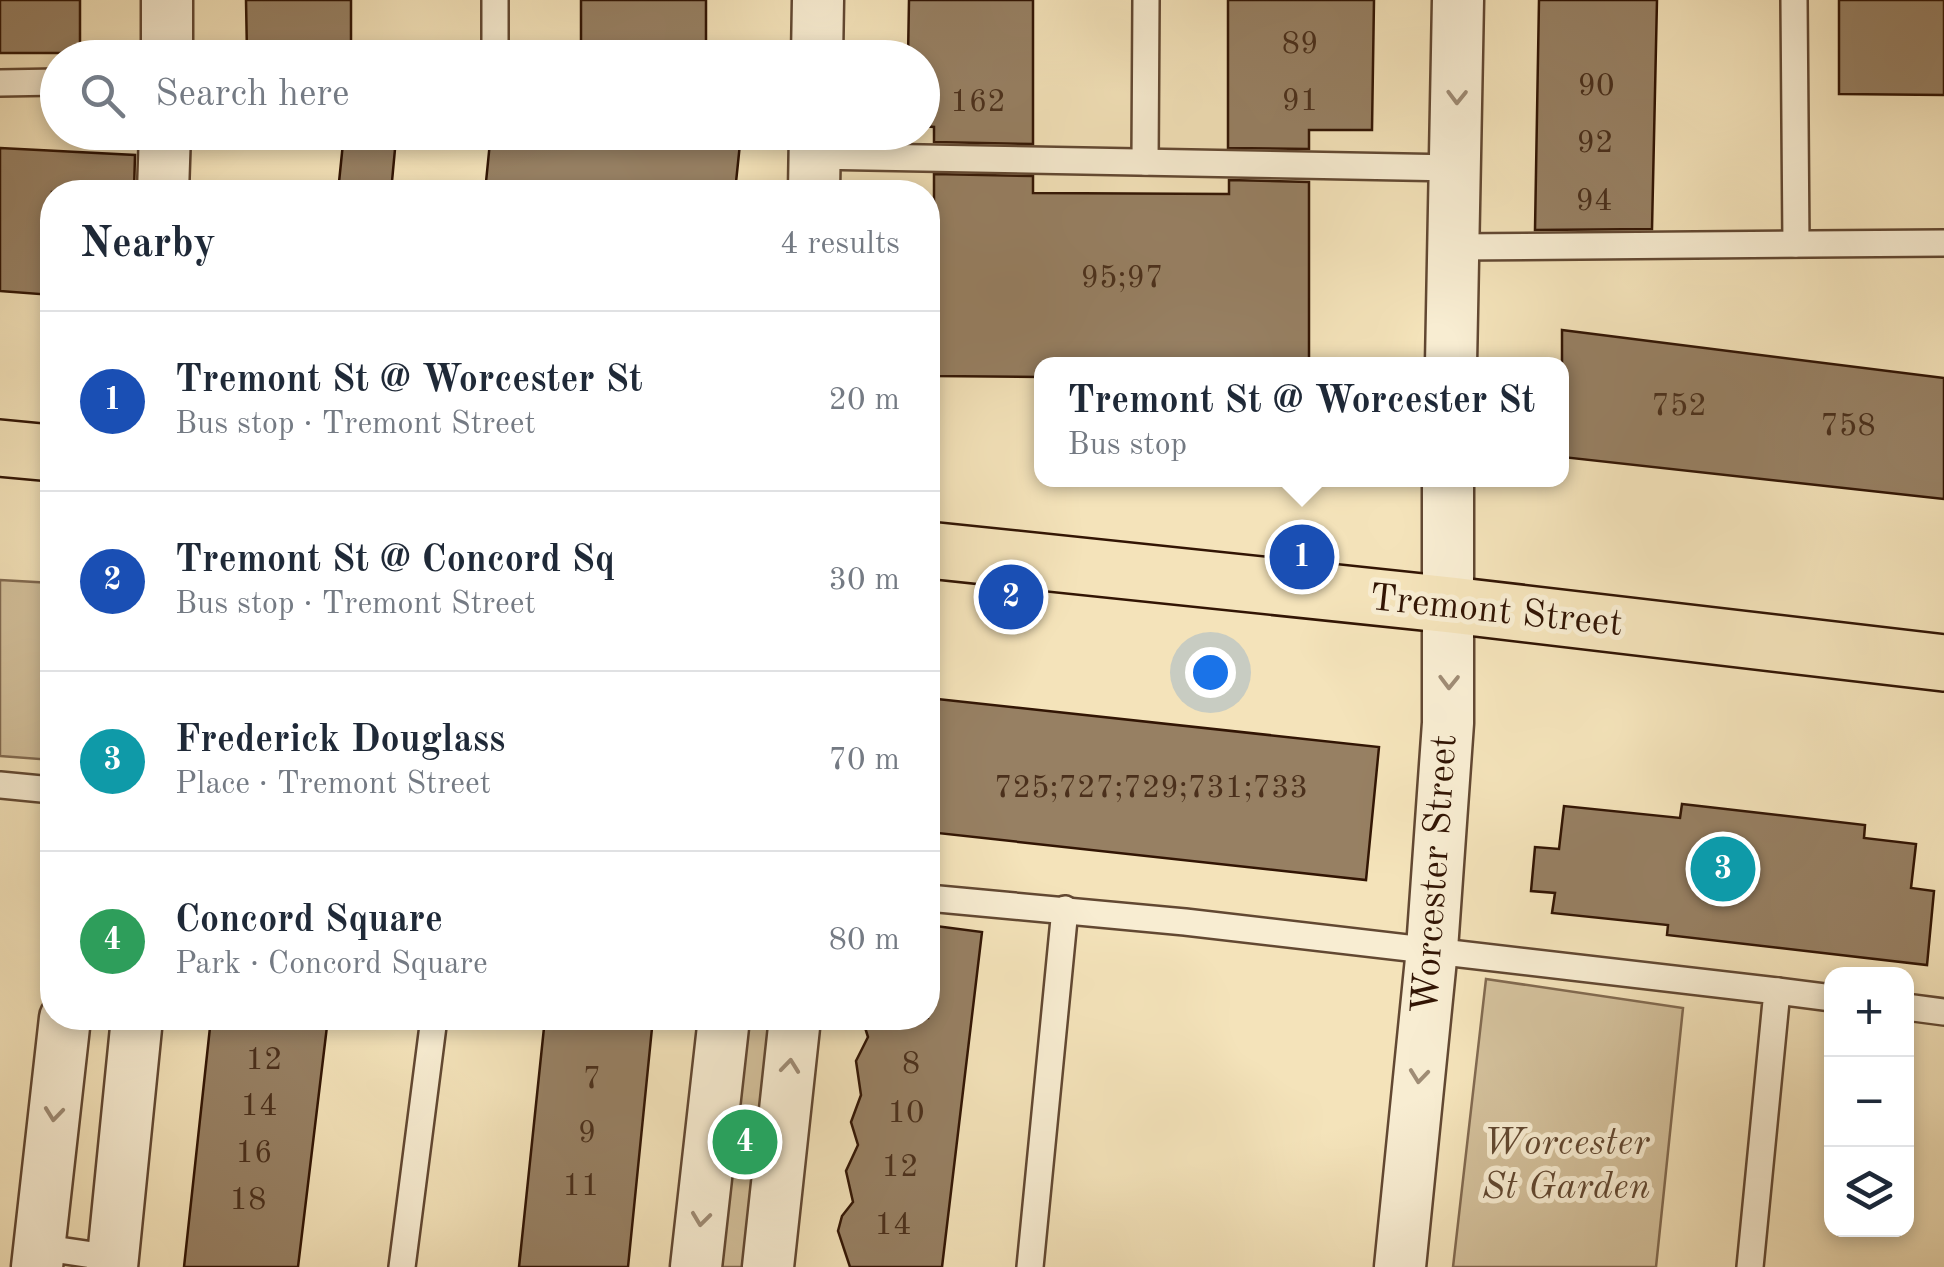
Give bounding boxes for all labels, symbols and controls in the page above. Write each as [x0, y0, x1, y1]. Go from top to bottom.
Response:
house number: 89 [1281, 29, 1319, 61]
search box [40, 40, 940, 150]
icon: search [75, 68, 130, 123]
house number: 90 [1577, 71, 1615, 103]
text: Search here [155, 76, 350, 114]
house number: 91 [1281, 86, 1319, 118]
house number: 162 [950, 87, 1006, 119]
one-way arrow [1446, 90, 1467, 106]
house number: 92 [1576, 128, 1614, 160]
house number: 94 [1575, 186, 1613, 218]
text: Nearby [80, 224, 216, 266]
text: 4 results [780, 229, 900, 261]
house number: 95;97 [1080, 263, 1164, 295]
popup [1034, 357, 1569, 487]
text: Tremont St @ Worcester St [175, 362, 643, 400]
text: Tremont St @ Worcester St [1068, 383, 1535, 421]
text: 1 [103, 385, 122, 417]
text: 20 m [829, 385, 900, 417]
house number: 752 [1651, 391, 1707, 423]
text: Bus stop · Tremont Street [175, 409, 536, 441]
house number: 758 [1820, 411, 1876, 443]
text: Bus stop [1068, 430, 1187, 462]
pin: 1 [1270, 520, 1334, 594]
text: Tremont St @ Concord Sq [175, 542, 615, 580]
pin: 2 [978, 560, 1044, 634]
text: 2 [103, 565, 122, 597]
text: 30 m [829, 565, 900, 597]
street label: Tremont Street [1368, 580, 1624, 644]
text: Bus stop · Tremont Street [175, 589, 536, 621]
your location [1185, 647, 1236, 698]
one-way arrow [1438, 674, 1460, 690]
text: Frederick Douglass [175, 722, 505, 760]
street label: Worcester Street [1407, 733, 1465, 1015]
text: 3 [103, 745, 122, 777]
text: 70 m [829, 745, 900, 777]
text: Place · Tremont Street [175, 769, 491, 801]
house number: 725;727;729;731;733 [994, 773, 1308, 805]
pin: 3 [1690, 832, 1756, 906]
text: Concord Square [175, 902, 443, 940]
text: 4 [103, 925, 122, 957]
text: 80 m [829, 925, 900, 957]
text: Park · Concord Square [175, 949, 488, 981]
map controls [1824, 967, 1914, 1237]
button: + [1824, 967, 1914, 1057]
house number: 12 [245, 1045, 283, 1077]
house number: 8 [902, 1049, 920, 1081]
one-way arrow [779, 1057, 800, 1073]
button: − [1824, 1057, 1914, 1147]
house number: 7 [583, 1064, 601, 1096]
one-way arrow [1409, 1068, 1431, 1084]
house number: 14 [240, 1091, 278, 1123]
house number: 10 [887, 1098, 925, 1130]
pin: 4 [712, 1104, 778, 1180]
one-way arrow [44, 1107, 65, 1123]
house number: 9 [578, 1118, 596, 1150]
park label: Worcester St Garden [1482, 1125, 1650, 1207]
house number: 16 [235, 1138, 273, 1170]
button: layers [1824, 1147, 1914, 1237]
house number: 12 [881, 1152, 919, 1184]
house number: 11 [562, 1171, 600, 1203]
house number: 18 [229, 1185, 267, 1217]
house number: 14 [874, 1210, 912, 1242]
one-way arrow [691, 1211, 712, 1227]

